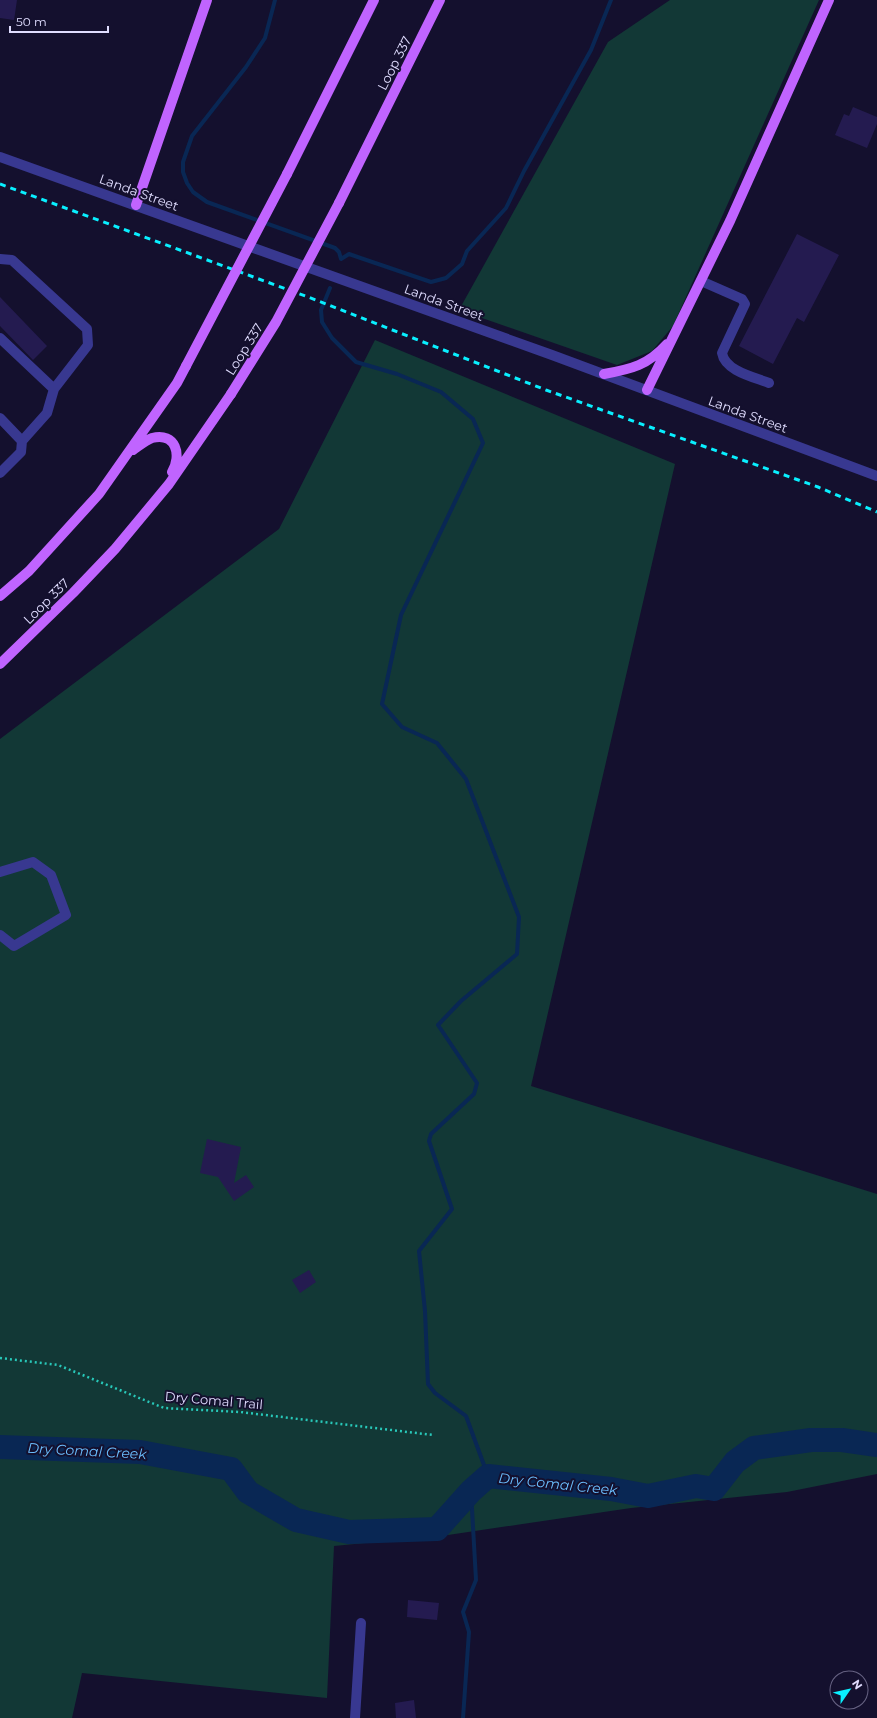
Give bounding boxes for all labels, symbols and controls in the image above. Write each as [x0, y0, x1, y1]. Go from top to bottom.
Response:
scale bar [10, 8, 108, 34]
text: 50 m [16, 14, 47, 29]
street label: Loop 337 [374, 33, 414, 93]
street label: Landa Street [97, 170, 181, 214]
street label: Landa Street [402, 280, 486, 324]
street label: Loop 337 [222, 320, 266, 378]
street label: Landa Street [706, 392, 790, 436]
street label: Loop 337 [20, 575, 72, 627]
street label: Dry Comal Trail [164, 1388, 264, 1412]
water label: Dry Comal Creek [27, 1439, 148, 1463]
water label: Dry Comal Creek [498, 1469, 619, 1499]
north arrow [829, 1670, 869, 1710]
text: N [849, 1677, 866, 1692]

